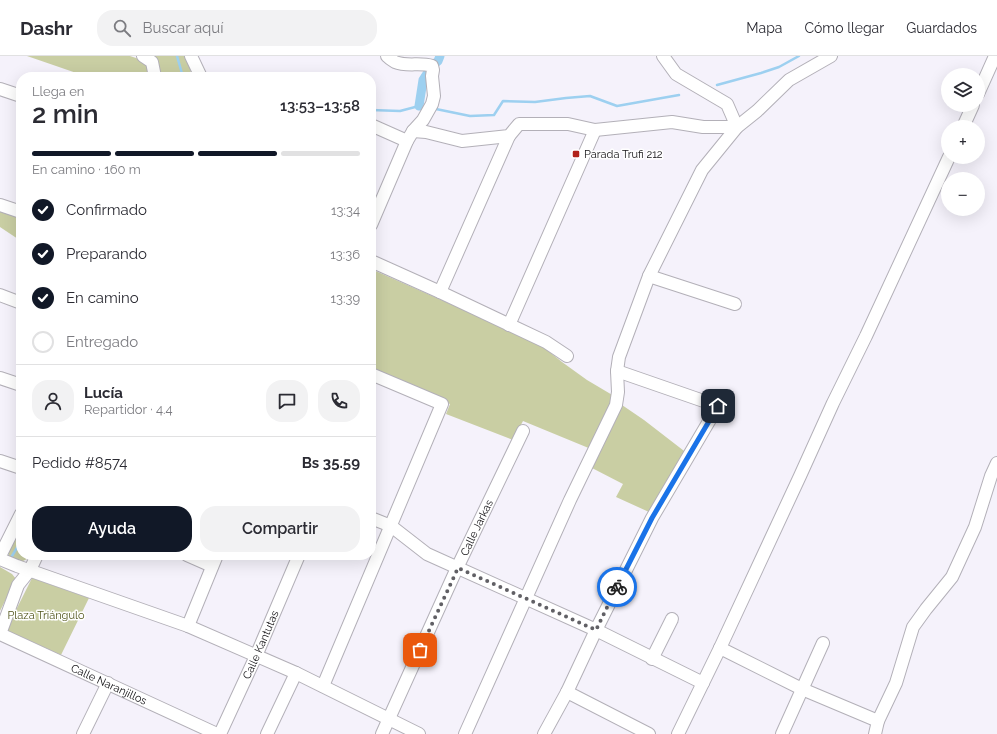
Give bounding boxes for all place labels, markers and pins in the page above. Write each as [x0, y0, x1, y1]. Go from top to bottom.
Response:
place label: Parada Trufi 212 [584, 148, 663, 161]
marker: Parada Trufi 212 [571, 149, 581, 159]
pin [701, 389, 735, 423]
pin [403, 633, 437, 667]

